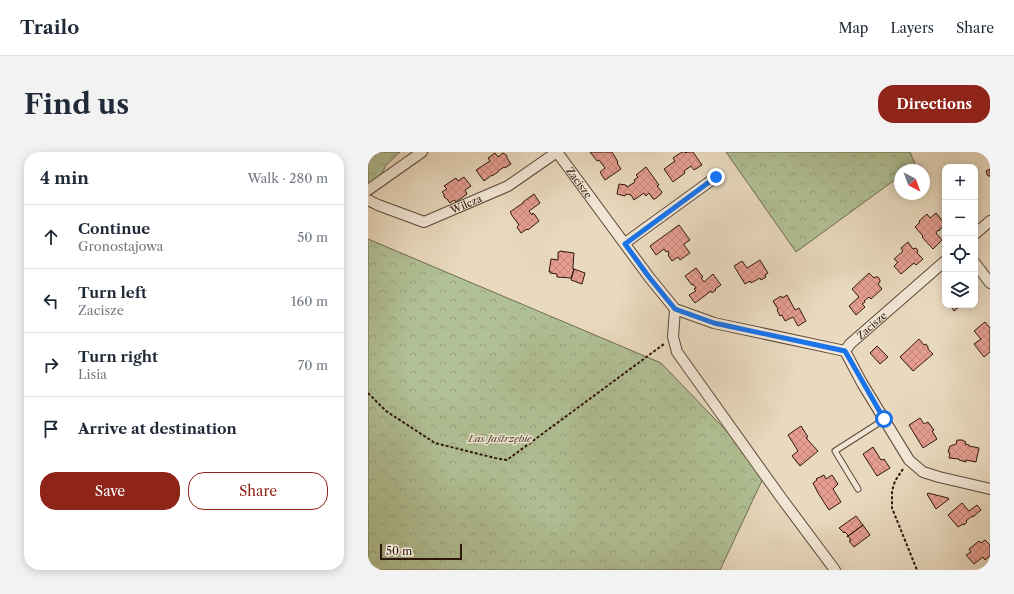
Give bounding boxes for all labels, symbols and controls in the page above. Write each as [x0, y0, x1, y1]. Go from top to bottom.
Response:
text: Trailo [20, 16, 79, 39]
text: Map [838, 19, 868, 37]
text: Layers [890, 19, 934, 37]
text: Share [956, 19, 994, 37]
button: Directions [878, 85, 990, 123]
text: Find us [24, 87, 129, 121]
north arrow [894, 164, 930, 200]
map controls [942, 164, 978, 308]
button: + [942, 164, 978, 200]
street label: Zacisze [563, 165, 595, 201]
text: 4 min [40, 168, 89, 188]
route end [707, 168, 725, 186]
text: Walk · 280 m [247, 170, 328, 186]
street label: Wilcza [448, 192, 485, 217]
button: − [942, 200, 978, 236]
text: Continue [78, 219, 150, 238]
icon: ahead [40, 226, 62, 248]
text: 50 m [297, 229, 328, 245]
button: locate [942, 236, 978, 272]
text: Gronostajowa [78, 238, 163, 254]
button: layers [942, 272, 978, 308]
text: Turn left [78, 283, 147, 302]
icon: left [40, 290, 62, 312]
text: 160 m [291, 293, 328, 309]
text: Zacisze [78, 302, 124, 318]
street label: Zacisze [854, 309, 890, 342]
text: Turn right [78, 347, 158, 366]
icon: right [40, 354, 62, 376]
text: 70 m [298, 357, 328, 373]
text: Lisia [78, 366, 107, 382]
route start [875, 410, 893, 428]
icon: arrive [40, 418, 62, 440]
text: Arrive at destination [78, 419, 237, 438]
park label: Las Jastrzębie [467, 432, 533, 445]
button: Save [40, 472, 180, 510]
button: Share [188, 472, 328, 510]
scale bar [380, 542, 462, 561]
text: 50 m [386, 544, 412, 558]

